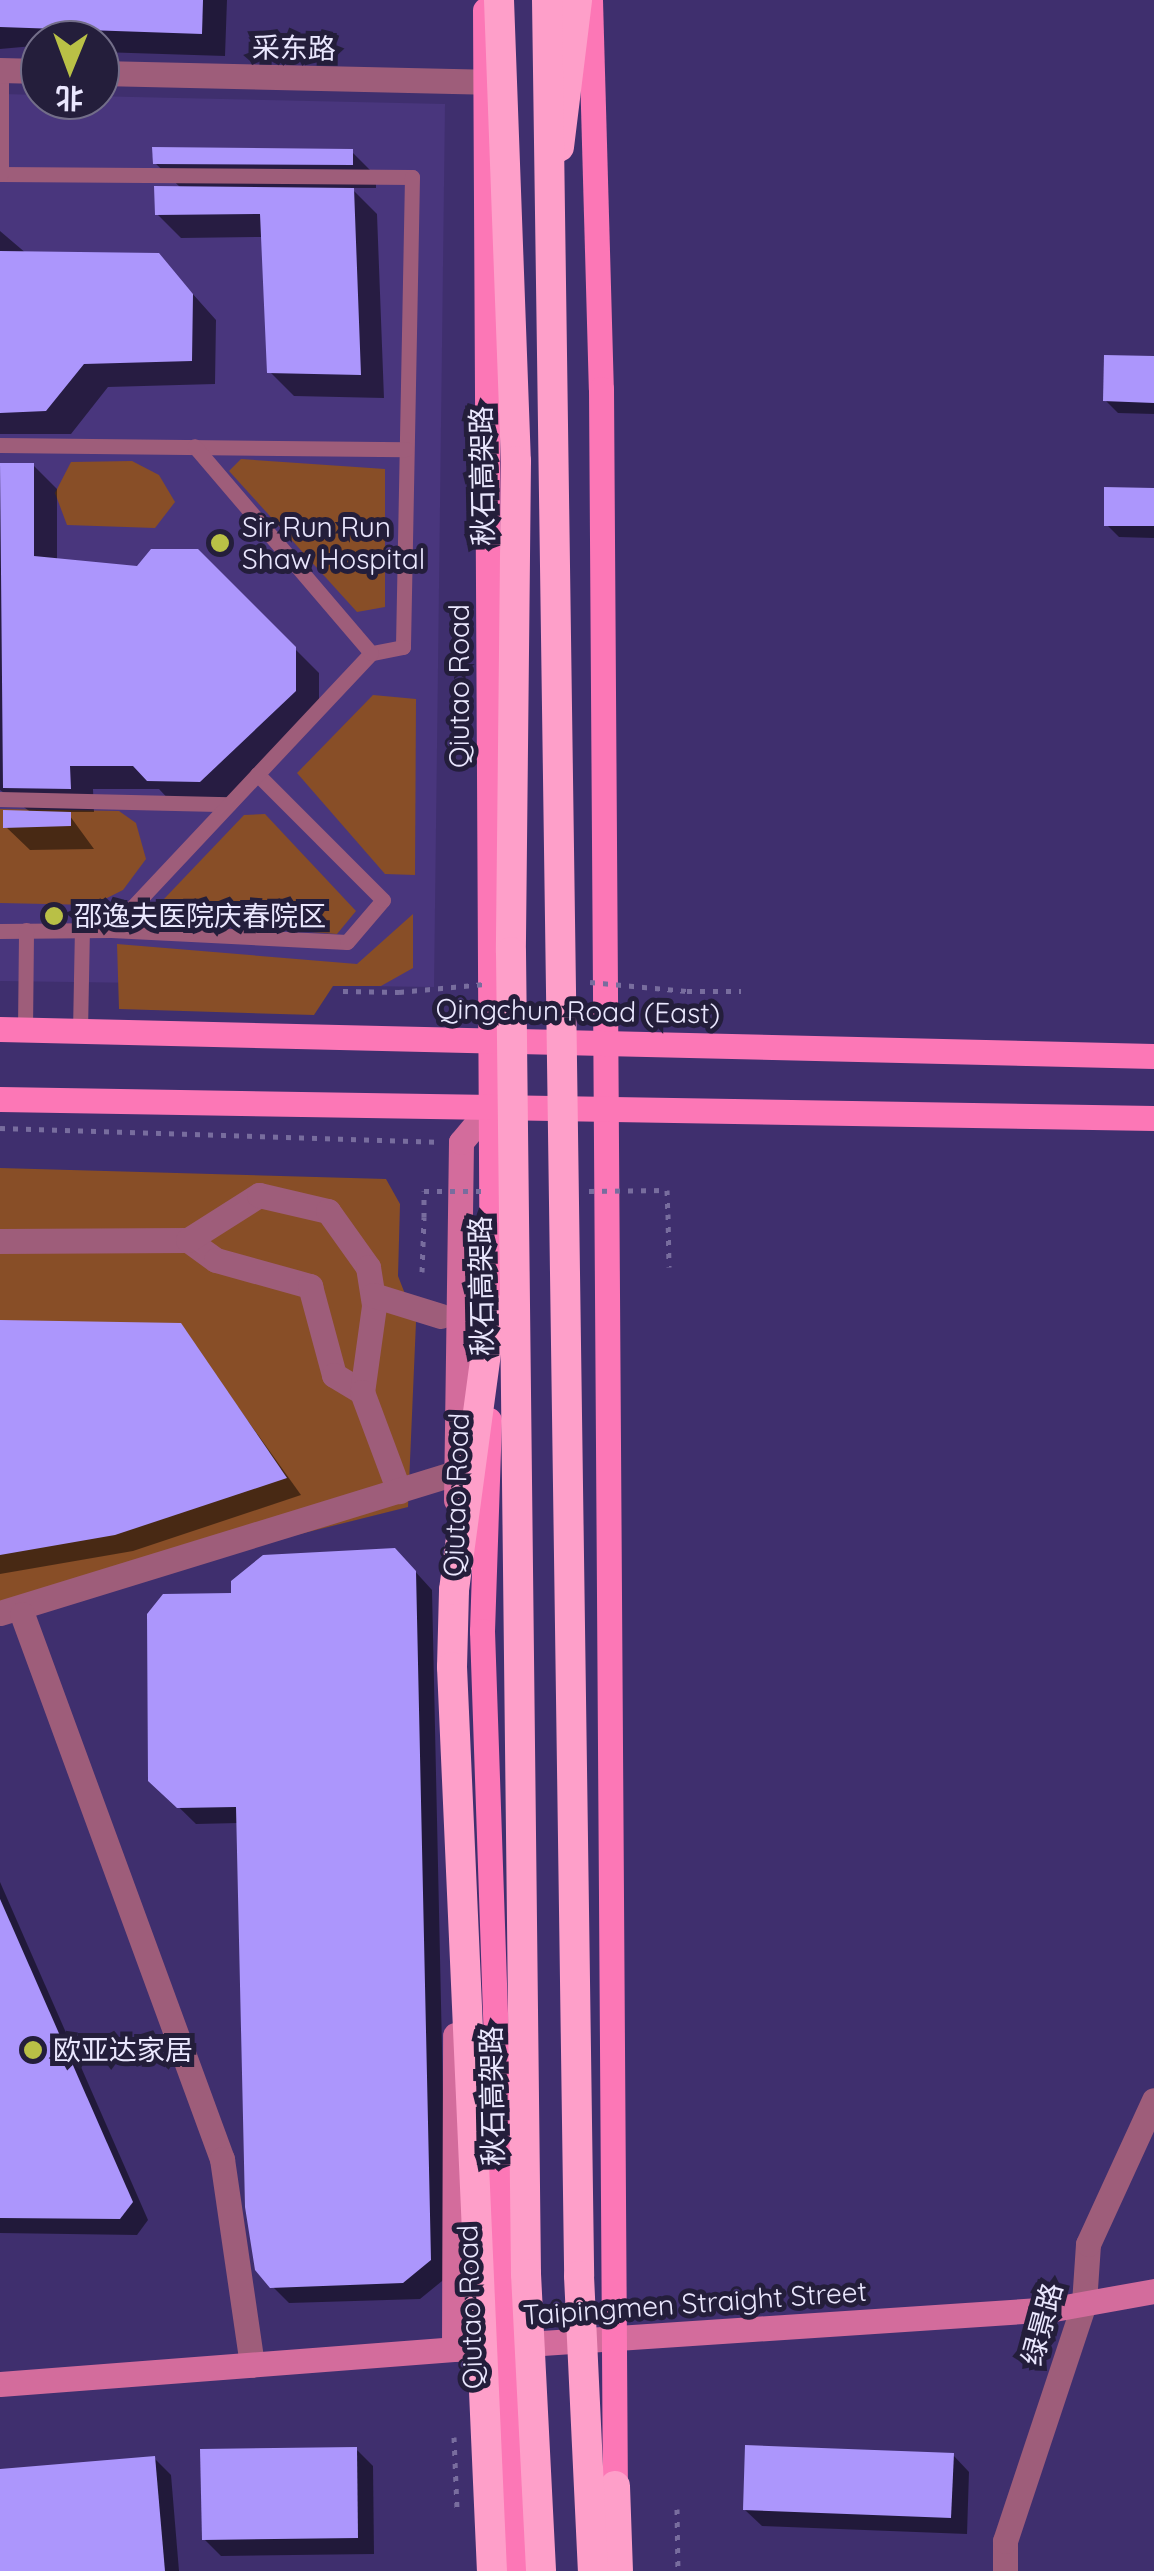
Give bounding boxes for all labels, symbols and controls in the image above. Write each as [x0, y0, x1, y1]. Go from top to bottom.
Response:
north arrow [20, 20, 120, 120]
street label: 采东路 [252, 30, 336, 66]
text: 北 [55, 81, 84, 116]
street label: 秋石高架路 [464, 406, 500, 546]
place label: Sir Run Run Shaw Hospital [242, 510, 425, 576]
marker: Sir Run Run Shaw Hospital [207, 530, 233, 556]
street label: Qiutao Road [442, 604, 476, 768]
place label: 邵逸夫医院庆春院区 [74, 899, 326, 933]
marker: 邵逸夫医院庆春院区 [43, 905, 65, 927]
street label: Qingchun Road (East) [435, 992, 721, 1030]
street label: 秋石高架路 [463, 1216, 499, 1356]
street label: Qiutao Road [436, 1412, 476, 1578]
street label: 秋石高架路 [474, 2026, 510, 2166]
place label: 欧亚达家居 [53, 2033, 193, 2067]
marker: 欧亚达家居 [22, 2039, 44, 2061]
street label: Qiutao Road [450, 2224, 490, 2390]
street label: Taipingmen Straight Street [522, 2274, 868, 2332]
street label: 绿景路 [1015, 2279, 1069, 2369]

